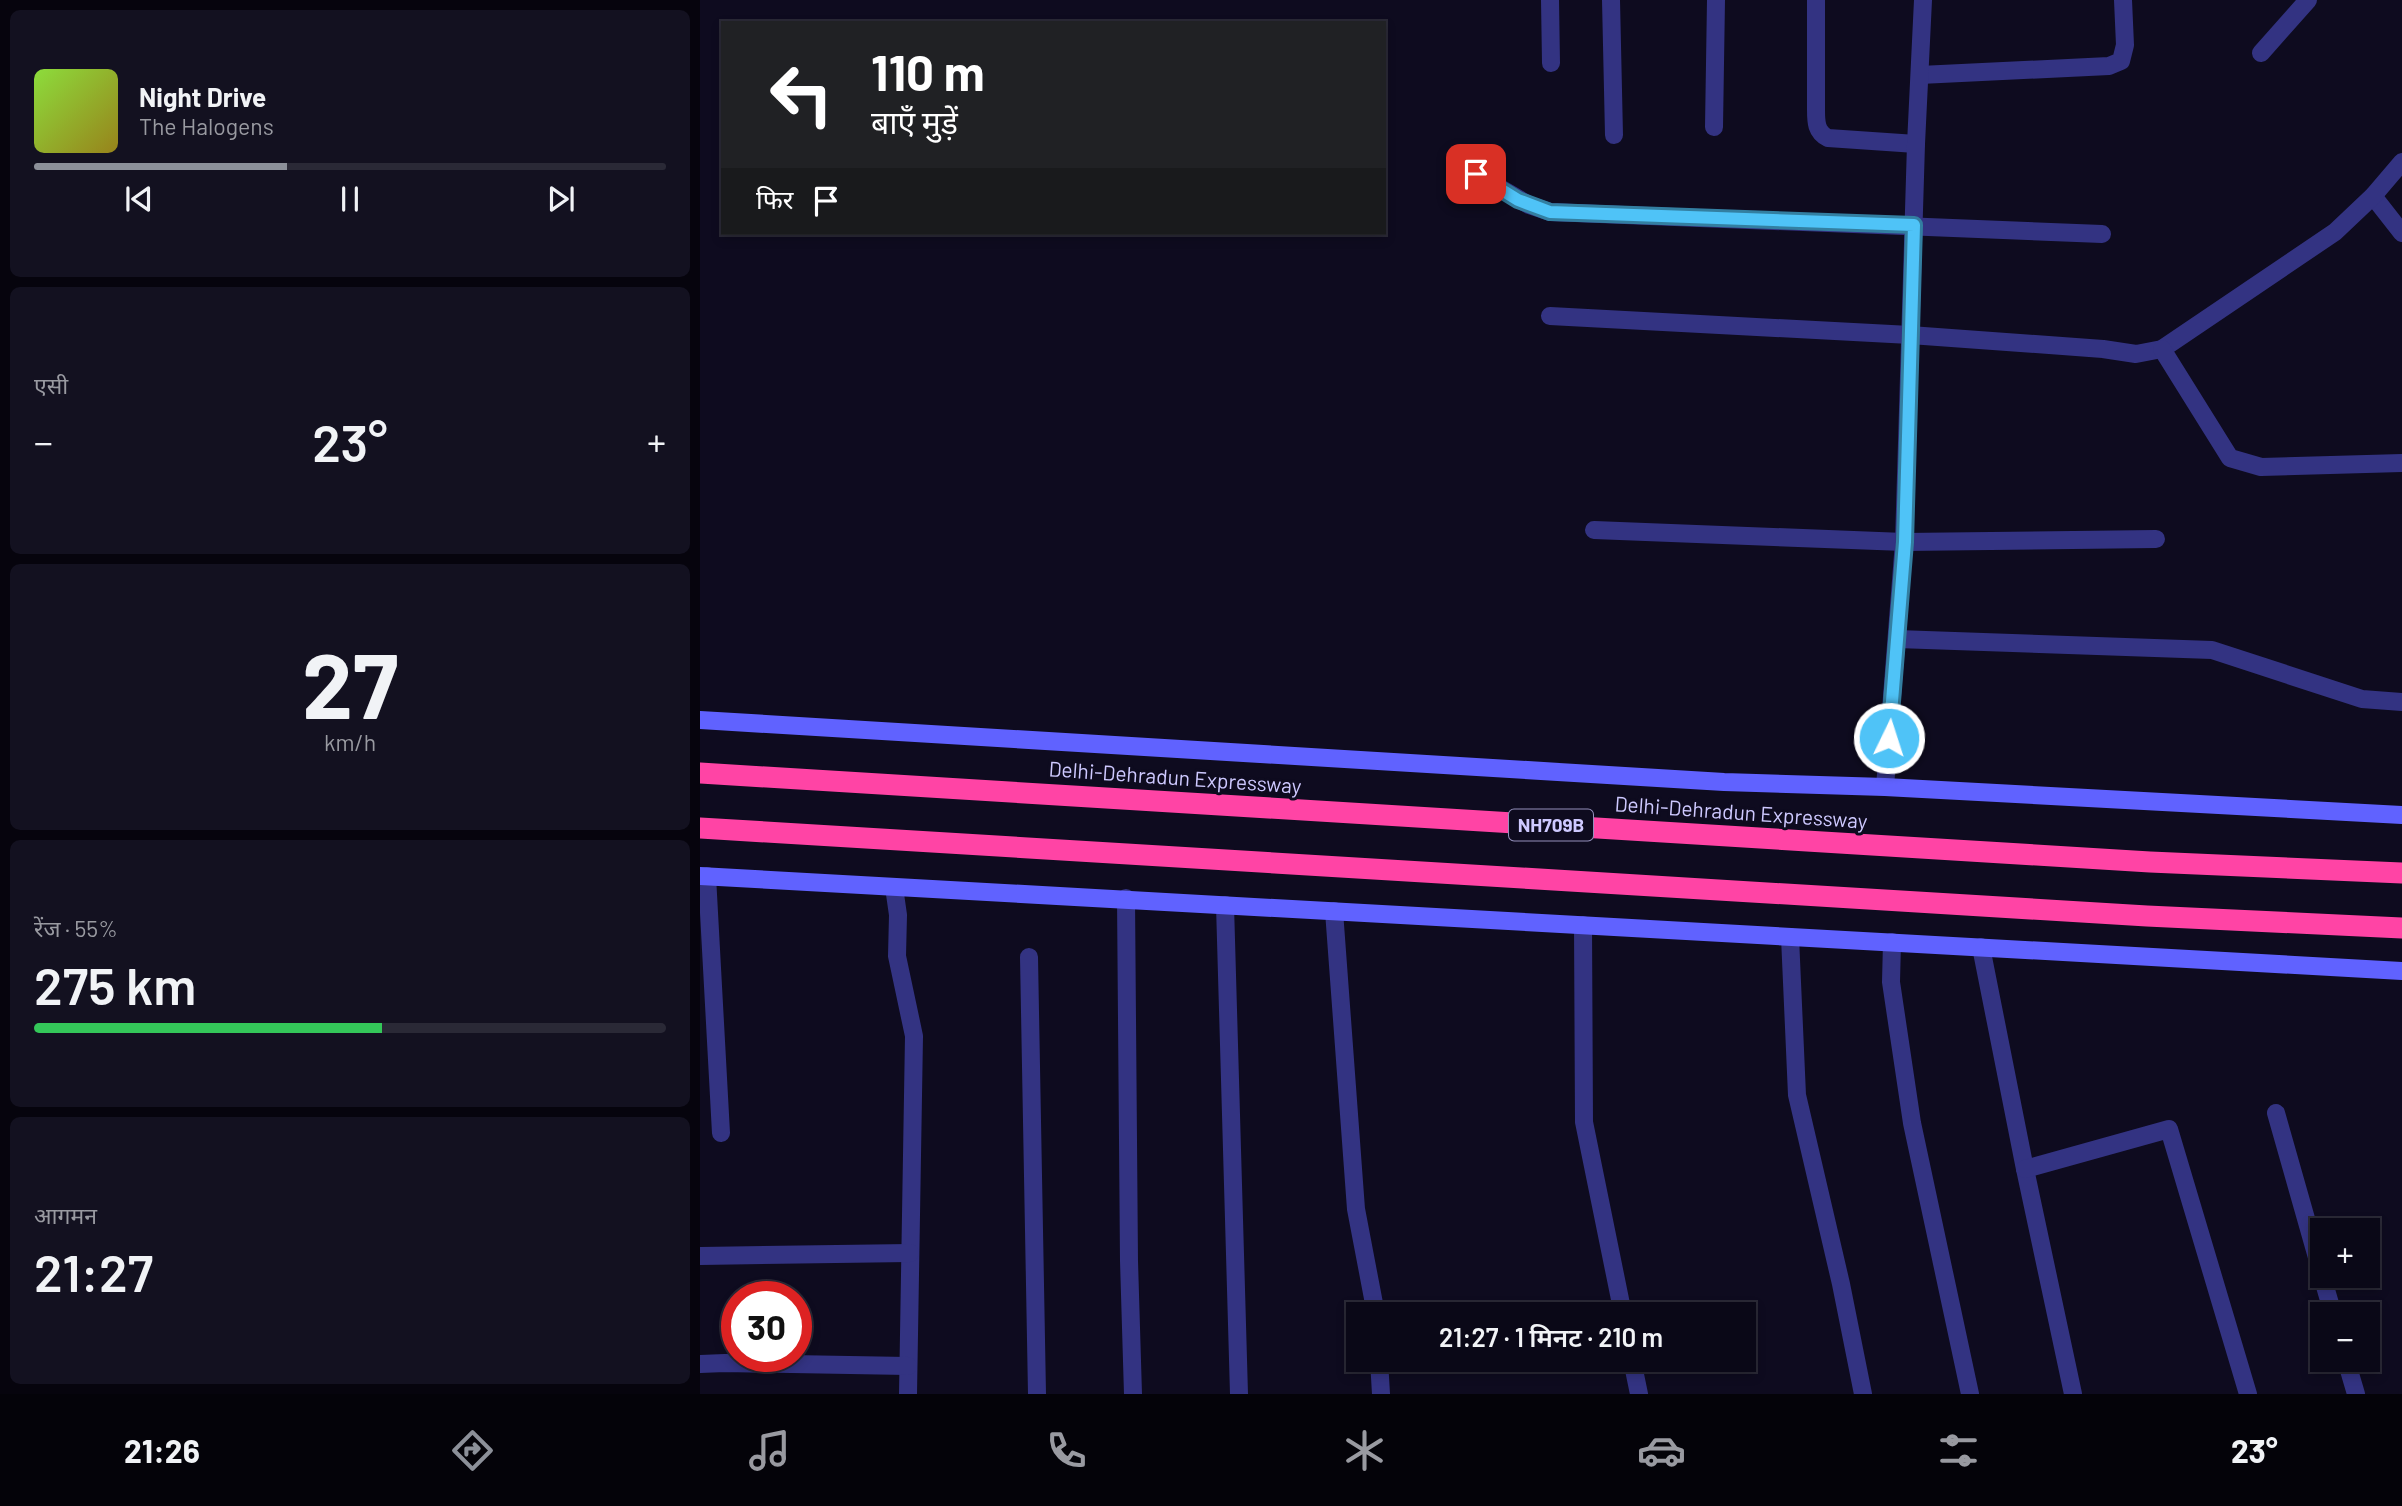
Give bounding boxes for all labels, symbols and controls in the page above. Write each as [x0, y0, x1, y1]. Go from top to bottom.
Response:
text: 110 m [871, 42, 985, 101]
icon: left [756, 49, 847, 140]
text: Night Drive [139, 81, 266, 112]
text: बाएँ मुड़ें [871, 102, 958, 140]
text: The Halogens [139, 112, 274, 140]
pin [1446, 144, 1506, 204]
icon: arrive [1457, 155, 1495, 193]
icon: previous [120, 180, 158, 218]
icon: pause [331, 180, 369, 218]
icon: next [542, 180, 580, 218]
icon: arrive [807, 182, 845, 220]
text: फिर [756, 183, 793, 214]
text: एसी [34, 371, 68, 399]
text: 23° [312, 410, 388, 472]
text: − [34, 418, 53, 464]
text: + [647, 418, 666, 464]
text: 27 [302, 628, 398, 737]
position arrow [1852, 701, 1926, 775]
text: km/h [324, 728, 376, 756]
street label: Delhi-Dehradun Expressway [1048, 755, 1303, 798]
street label: Delhi-Dehradun Expressway [1614, 790, 1869, 833]
road number: NH709B [1509, 810, 1593, 840]
text: रेंज · 55% [34, 914, 118, 942]
text: 275 km [34, 953, 196, 1015]
text: आगमन [34, 1201, 97, 1229]
map controls [2310, 1218, 2380, 1372]
button: + [2310, 1218, 2380, 1288]
text: 21:27 [34, 1240, 153, 1302]
speed limit sign: 30 [721, 1281, 812, 1372]
button: − [2310, 1302, 2380, 1372]
text: 21:27 · 1 मिनट · 210 m [1439, 1321, 1663, 1352]
icon: directions [448, 1426, 497, 1475]
icon: music [745, 1426, 794, 1475]
icon: phone [1042, 1426, 1091, 1475]
icon: climate [1340, 1426, 1389, 1475]
icon: car [1637, 1426, 1686, 1475]
icon: filters [1934, 1426, 1983, 1475]
text: 21:26 [124, 1431, 200, 1469]
text: 23° [2231, 1431, 2278, 1469]

